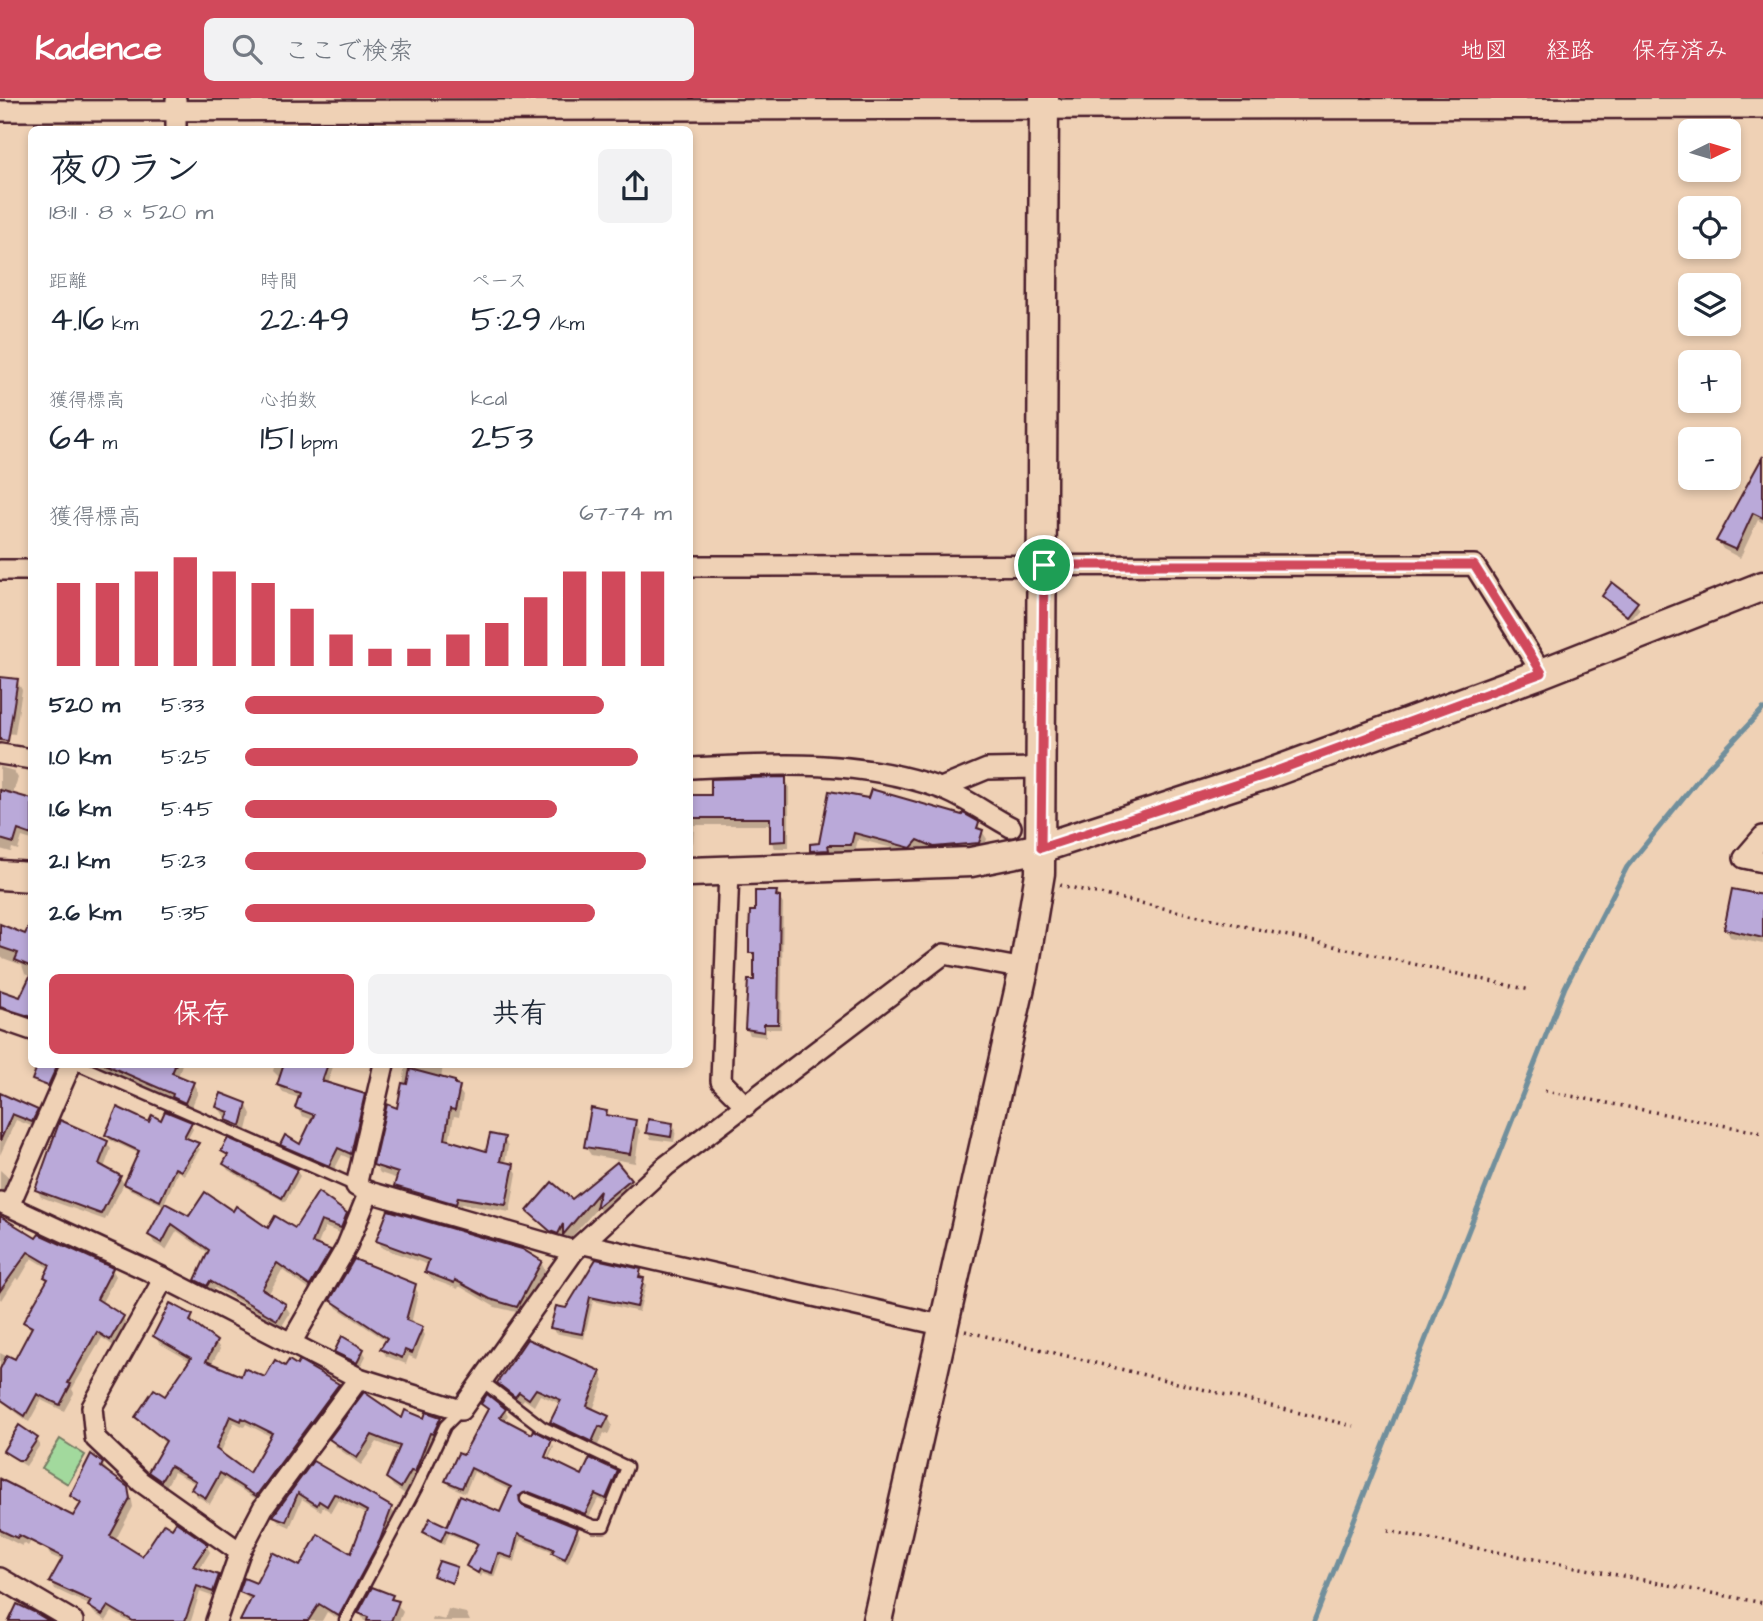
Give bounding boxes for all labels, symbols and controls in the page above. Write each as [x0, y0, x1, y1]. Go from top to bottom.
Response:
search box [204, 18, 694, 81]
text: Kadence [35, 26, 162, 72]
icon: search [228, 30, 266, 68]
text: ここで検索 [284, 33, 414, 69]
text: 地図 [1460, 34, 1508, 68]
text: 経路 [1546, 34, 1594, 68]
text: 保存済み [1632, 34, 1728, 68]
north arrow [1678, 119, 1741, 182]
map controls [1678, 119, 1741, 490]
text: 夜のラン [49, 144, 201, 196]
button: share [598, 149, 672, 223]
text: 18:11 · 8 × 520 m [49, 196, 213, 228]
button: locate [1678, 196, 1741, 259]
text: 距離 [49, 268, 87, 295]
text: 時間 [260, 268, 298, 295]
text: ペース [471, 268, 527, 295]
button: layers [1678, 273, 1741, 336]
text: 4.16 [49, 295, 104, 344]
text: 22:49 [260, 295, 350, 344]
text: 5:29 [471, 295, 542, 344]
text: km [104, 311, 138, 338]
text: /km [542, 311, 584, 338]
button: + [1678, 350, 1741, 413]
text: kcal [471, 386, 507, 413]
text: 獲得標高 [49, 387, 125, 414]
text: 心拍数 [260, 387, 317, 414]
text: 253 [471, 413, 534, 462]
text: 64 [49, 414, 95, 463]
text: 151 [260, 414, 294, 463]
button: − [1678, 427, 1741, 490]
text: m [95, 430, 117, 457]
text: bpm [294, 430, 337, 457]
text: 67–74 m [579, 497, 672, 529]
text: 獲得標高 [49, 501, 141, 533]
pin [1014, 535, 1074, 595]
icon: arrive [1025, 546, 1063, 584]
text: 520 m [49, 689, 120, 721]
text: 5:33 [161, 689, 205, 721]
text: 1.0 km [49, 741, 111, 773]
text: 5:25 [161, 741, 211, 773]
text: 1.6 km [49, 793, 111, 825]
text: 5:45 [161, 793, 213, 825]
text: 2.1 km [49, 845, 110, 877]
text: 5:23 [161, 845, 206, 877]
text: 2.6 km [49, 897, 121, 929]
text: 5:35 [161, 897, 209, 929]
button: 保存 [49, 974, 354, 1054]
button: 共有 [368, 974, 672, 1054]

